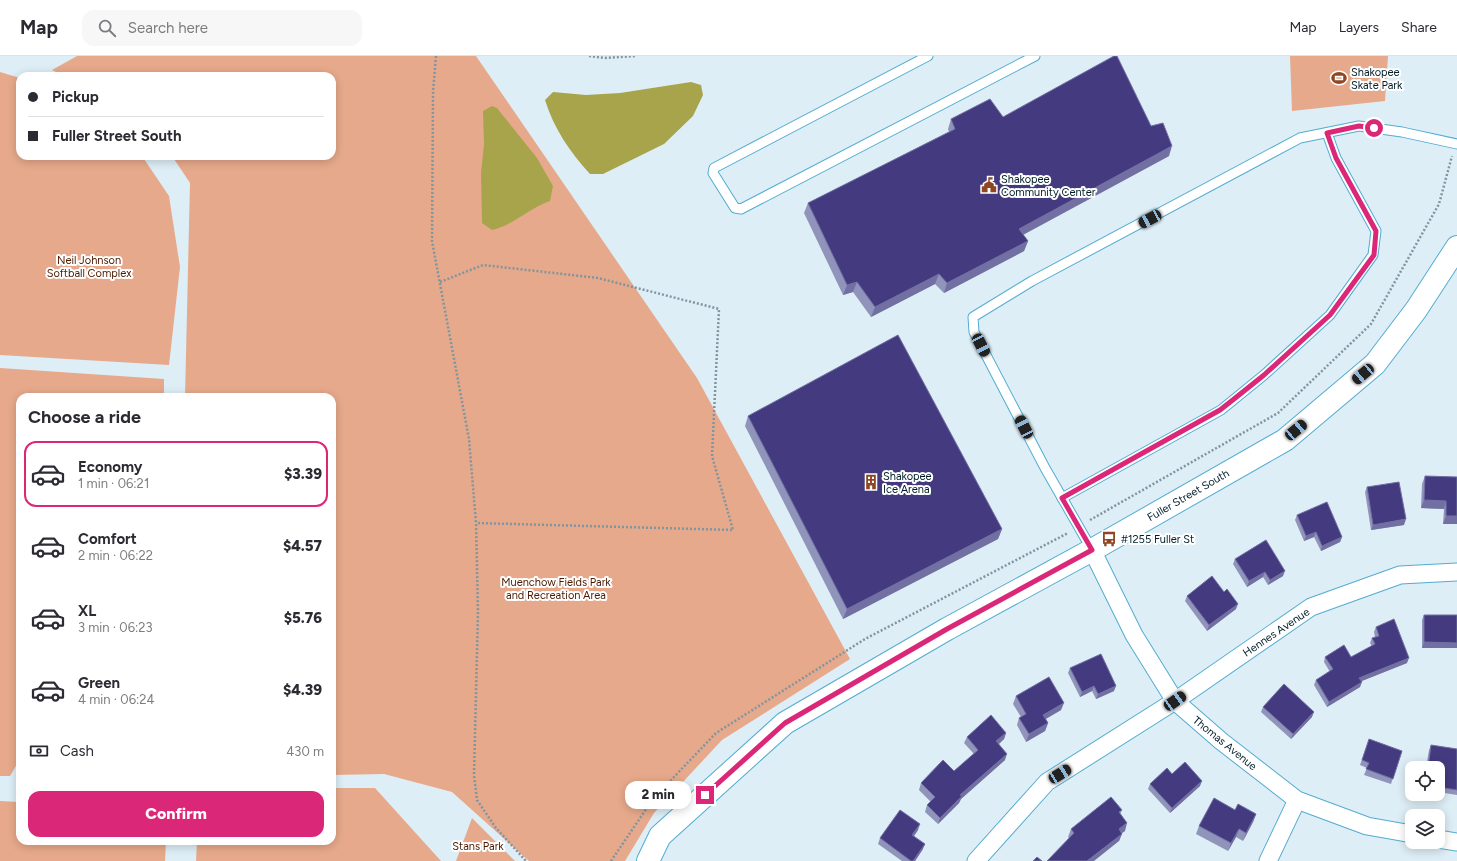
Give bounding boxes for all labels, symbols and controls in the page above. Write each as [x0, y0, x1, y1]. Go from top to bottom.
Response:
search box [82, 10, 362, 46]
text: Map [20, 16, 58, 39]
icon: search [96, 17, 118, 39]
text: Search here [128, 19, 208, 37]
text: Map [1289, 19, 1317, 36]
text: Layers [1339, 19, 1379, 36]
text: Share [1401, 19, 1437, 36]
place label: Shakopee Skate Park [1351, 66, 1403, 92]
sports icon: Shakopee Skate Park [1330, 69, 1348, 87]
text: Pickup [52, 88, 99, 106]
route start [1365, 119, 1383, 137]
text: Fuller Street South [52, 127, 182, 145]
place label: Shakopee Community Center [1001, 173, 1096, 199]
public building icon: Shakopee Community Center [980, 176, 998, 194]
car [1137, 208, 1163, 230]
park label: Neil Johnson Softball Complex [47, 254, 132, 280]
car [970, 332, 992, 358]
car [1350, 362, 1376, 386]
text: Choose a ride [28, 406, 141, 428]
car [1013, 414, 1035, 440]
car [1283, 418, 1309, 442]
icon: car [30, 456, 66, 492]
text: Economy [78, 458, 143, 476]
text: $3.39 [284, 465, 322, 483]
street label: Fuller Street South [1145, 467, 1231, 524]
place label: Shakopee Ice Arena [883, 470, 932, 496]
building icon: Shakopee Ice Arena [862, 473, 880, 491]
text: 1 min · 06:21 [78, 476, 149, 491]
icon: car [30, 528, 66, 564]
text: Comfort [78, 530, 137, 548]
bus stop icon: #1255 Fuller St [1100, 530, 1118, 548]
place label: #1255 Fuller St [1121, 533, 1194, 546]
text: $4.57 [283, 537, 322, 555]
text: 2 min · 06:22 [78, 548, 153, 563]
park label: Muenchow Fields Park and Recreation Area [501, 576, 611, 602]
icon: car [30, 600, 66, 636]
text: XL [78, 602, 96, 620]
street label: Hennes Avenue [1240, 605, 1312, 659]
text: $5.76 [284, 609, 322, 627]
text: 3 min · 06:23 [78, 620, 153, 635]
icon: car [30, 672, 66, 708]
text: Green [78, 674, 120, 692]
text: $4.39 [283, 681, 322, 699]
car [1162, 689, 1188, 713]
text: 4 min · 06:24 [78, 692, 155, 707]
street label: Thomas Avenue [1190, 714, 1259, 773]
icon: cash [28, 740, 50, 762]
text: Cash [60, 742, 94, 760]
text: 430 m [286, 744, 324, 759]
map controls [1405, 761, 1445, 849]
button: locate [1405, 761, 1445, 801]
car [1047, 763, 1073, 785]
callout: 2 min [625, 781, 691, 809]
route end [696, 786, 714, 804]
text: 2 min [641, 787, 675, 802]
button: Confirm [28, 791, 324, 837]
button: layers [1405, 809, 1445, 849]
park label: Stans Park [452, 840, 504, 853]

